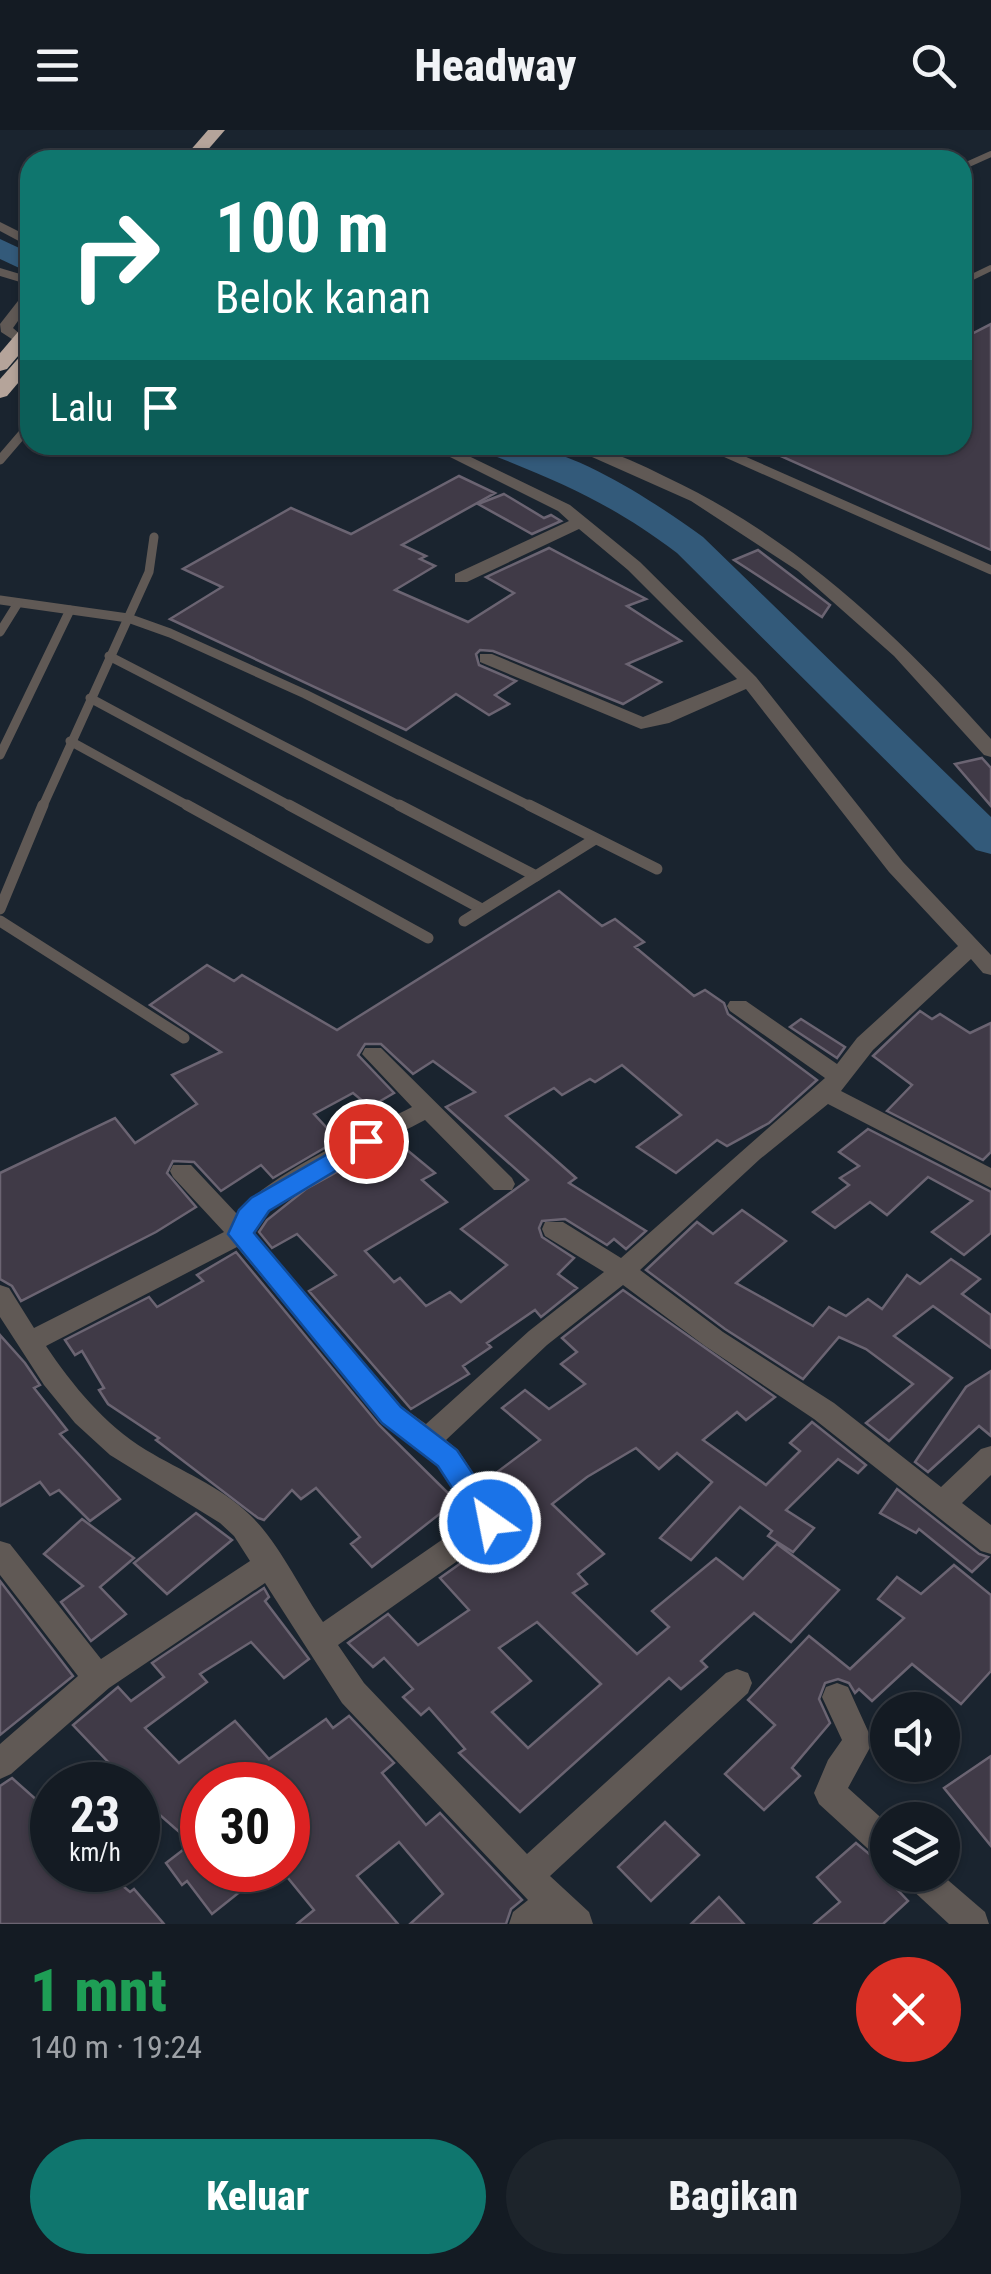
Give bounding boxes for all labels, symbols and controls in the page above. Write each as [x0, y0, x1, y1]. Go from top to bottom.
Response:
icon: menu [30, 38, 85, 93]
icon: search [906, 38, 961, 93]
text: Headway [414, 39, 577, 92]
text: 100 m [215, 187, 389, 269]
icon: right [50, 190, 180, 320]
text: Belok kanan [215, 271, 431, 324]
icon: arrive [133, 380, 188, 435]
text: Lalu [50, 386, 113, 430]
pin [324, 1099, 409, 1184]
icon: arrive [339, 1114, 394, 1169]
position arrow [438, 1470, 542, 1574]
map controls [870, 1692, 960, 1892]
button: sound [870, 1692, 960, 1782]
speed limit sign: 30 [180, 1762, 310, 1892]
text: 23 [70, 1786, 120, 1844]
button: layers [870, 1802, 960, 1892]
text: km/h [69, 1838, 121, 1867]
text: 1 mnt [30, 1955, 167, 2026]
button: close [856, 1957, 961, 2062]
text: 140 m · 19:24 [30, 2028, 202, 2066]
button: Keluar [30, 2139, 486, 2254]
button: Bagikan [506, 2139, 961, 2254]

